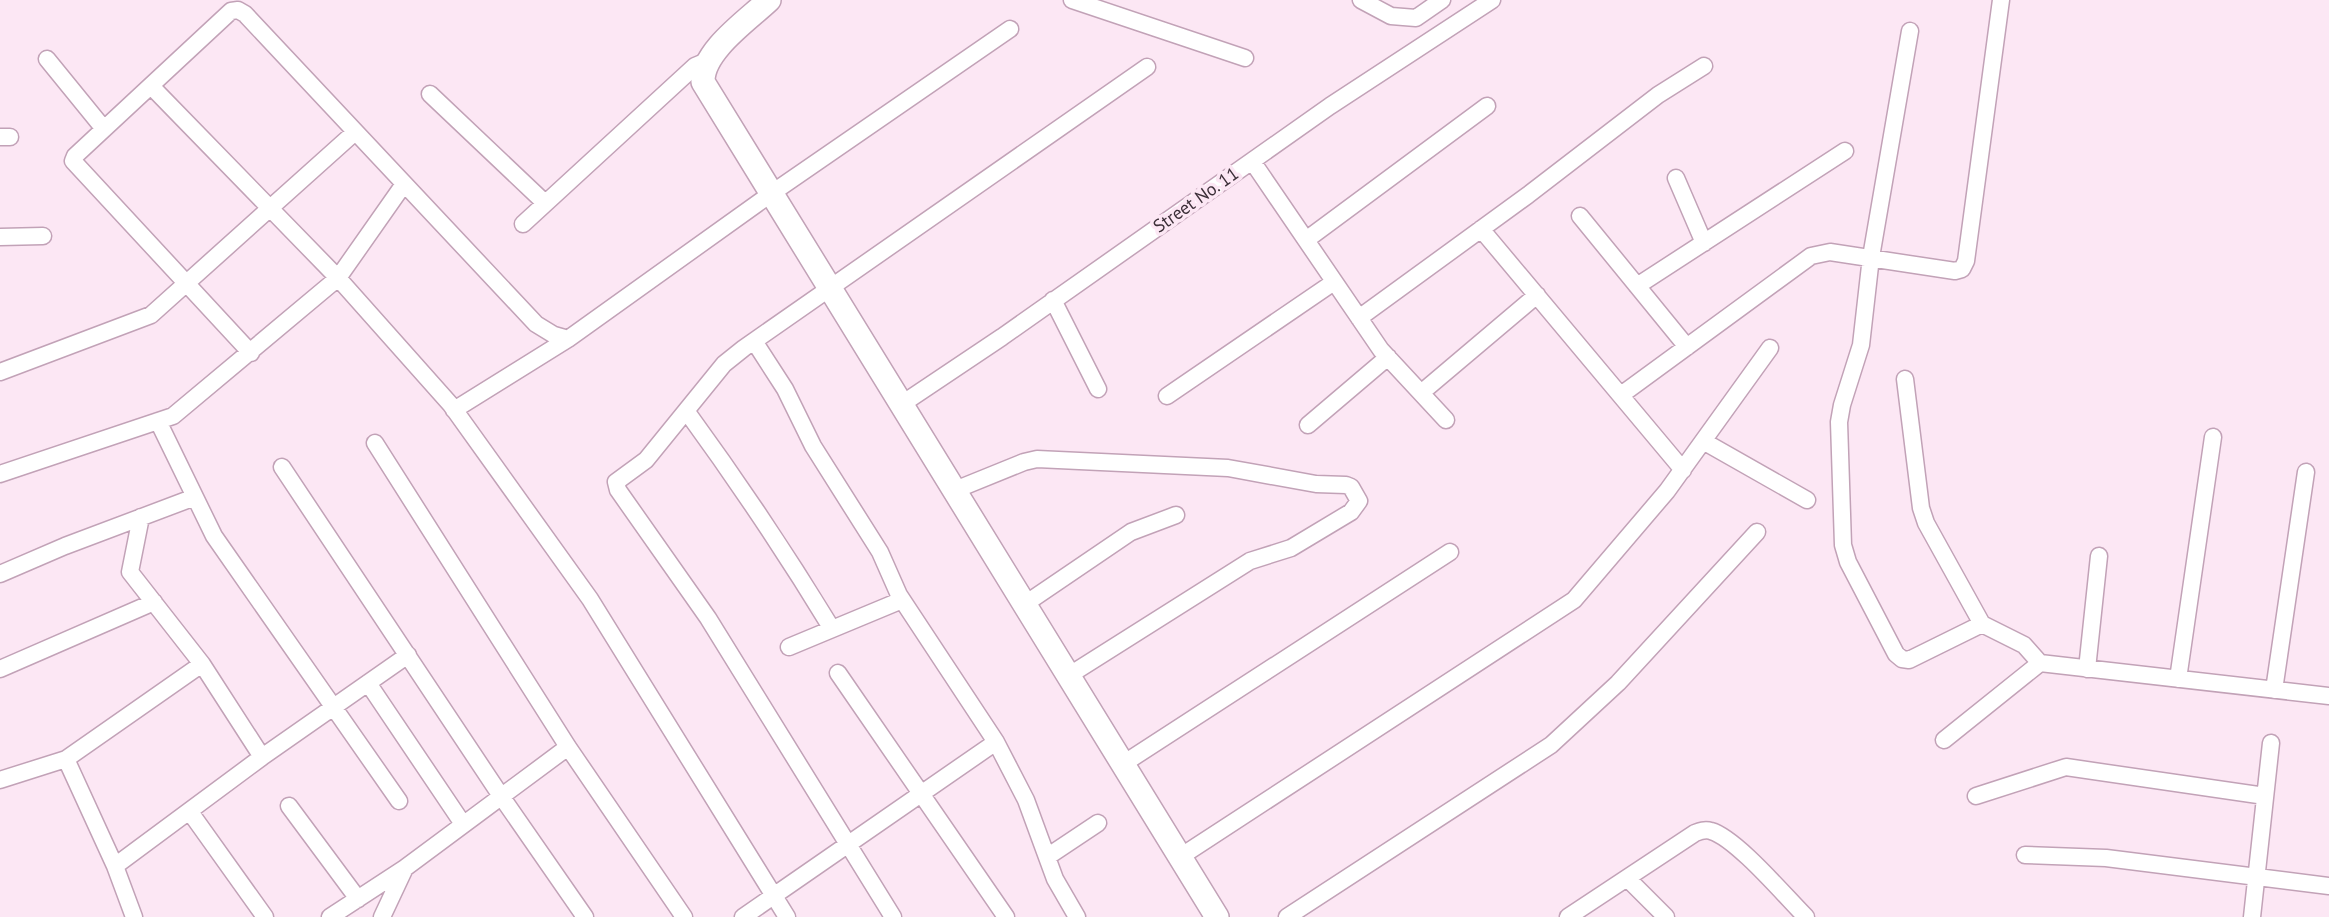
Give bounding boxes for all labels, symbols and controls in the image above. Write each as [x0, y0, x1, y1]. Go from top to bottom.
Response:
street label: Street No. 11 [1148, 162, 1243, 237]

